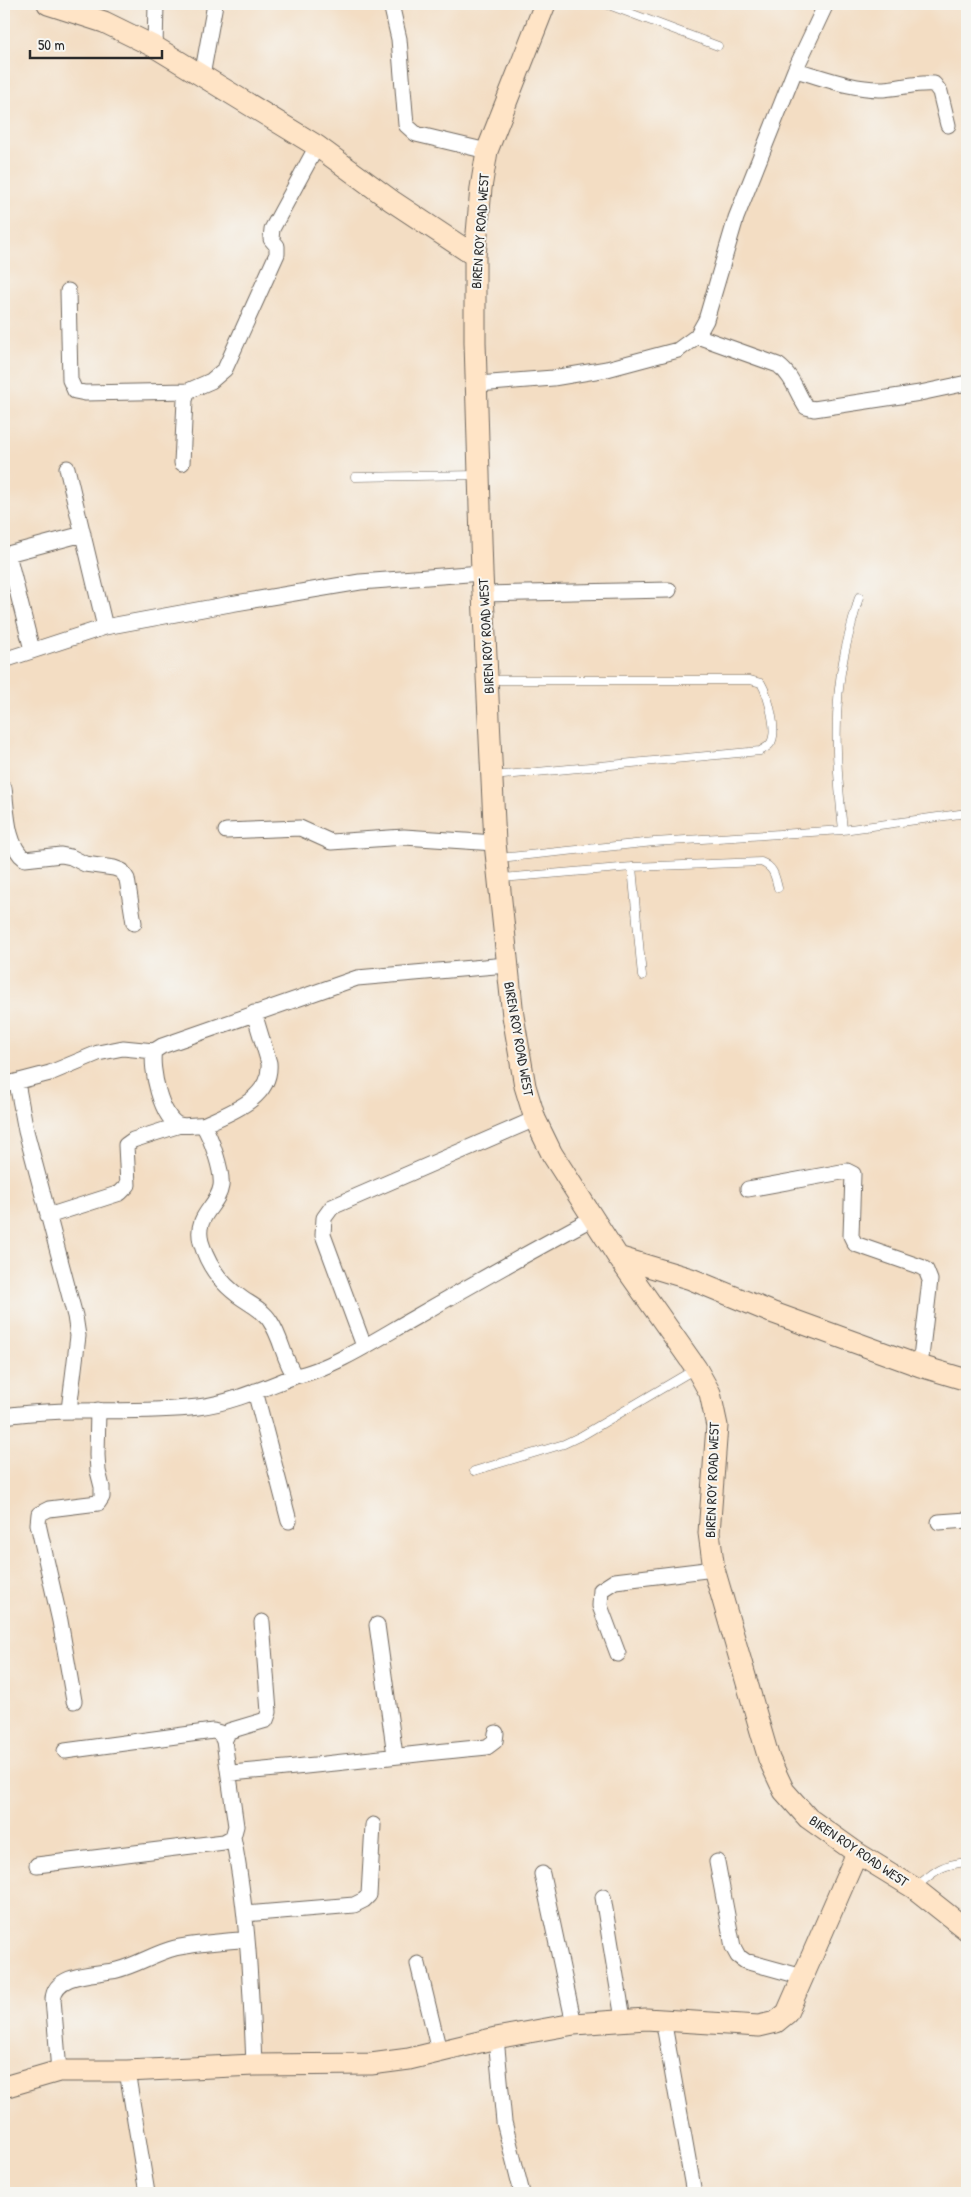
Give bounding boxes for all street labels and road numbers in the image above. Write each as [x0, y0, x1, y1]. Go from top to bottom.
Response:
street label: BIREN ROY ROAD WEST [466, 172, 493, 289]
street label: BIREN ROY ROAD WEST [473, 577, 498, 694]
street label: BIREN ROY ROAD WEST [500, 980, 539, 1098]
street label: BIREN ROY ROAD WEST [700, 1421, 723, 1538]
street label: BIREN ROY ROAD WEST [806, 1810, 913, 1891]

